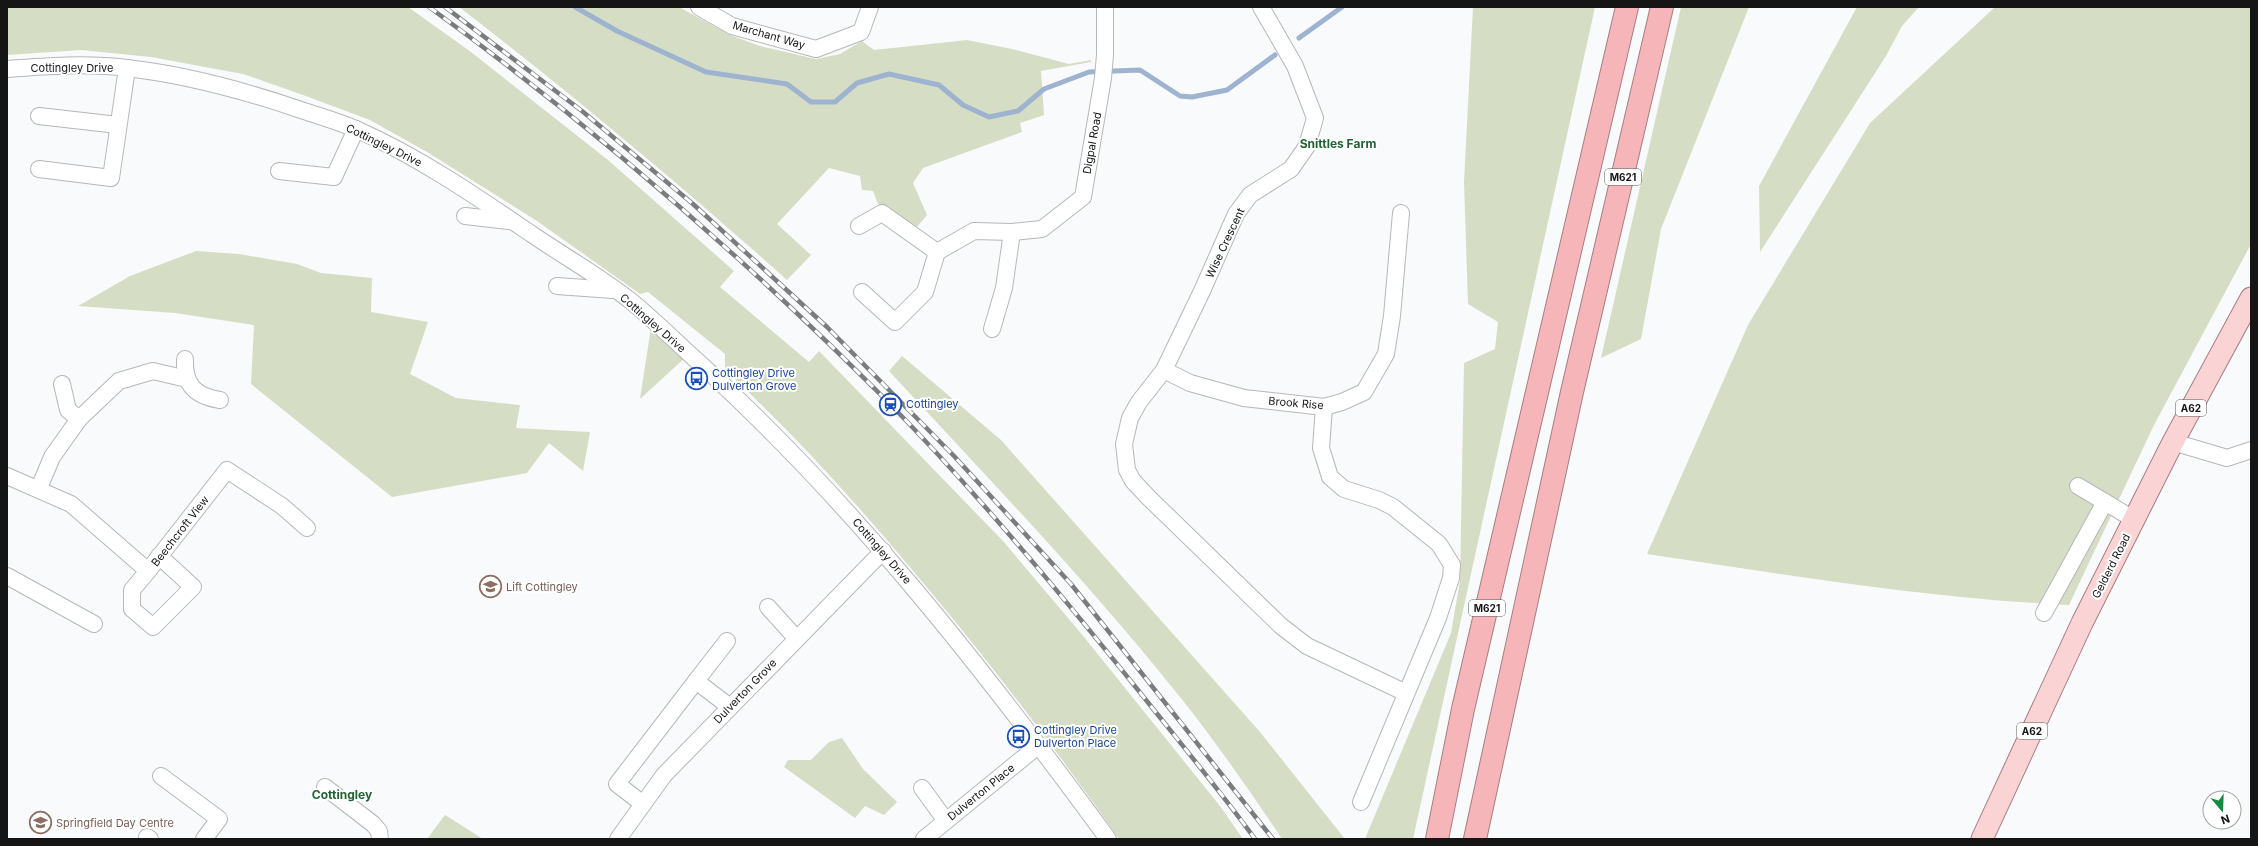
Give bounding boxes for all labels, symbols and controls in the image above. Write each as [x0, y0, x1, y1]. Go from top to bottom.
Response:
street label: Marchant Way [731, 18, 807, 52]
street label: Cottingley Drive [31, 61, 113, 75]
street label: Digpal Road [1080, 111, 1104, 175]
street label: Cottingley Drive [344, 121, 424, 169]
district label: Snittles Farm [1300, 136, 1376, 151]
road number: M621 [1605, 169, 1641, 185]
street label: Wise Crescent [1203, 205, 1248, 280]
street label: Cottingley Drive [617, 291, 689, 355]
bus stop icon: Cottingley Drive Dulverton Grove [684, 366, 710, 392]
place label: Cottingley Drive Dulverton Grove [712, 366, 796, 393]
station icon: Cottingley [877, 391, 903, 417]
street label: Brook Rise [1268, 394, 1324, 412]
place label: Cottingley [906, 397, 959, 411]
road number: A62 [2176, 400, 2206, 416]
street label: Beechcroft View [148, 493, 212, 569]
street label: Cottingley Drive [850, 515, 914, 587]
street label: Gelderd Road [2089, 531, 2133, 601]
school or university icon: Lift Cottingley [478, 574, 504, 600]
place label: Lift Cottingley [506, 580, 578, 594]
road number: M621 [1469, 600, 1505, 616]
street label: Dulverton Grove [711, 656, 779, 726]
bus stop icon: Cottingley Drive Dulverton Place [1005, 723, 1031, 749]
place label: Cottingley Drive Dulverton Place [1034, 723, 1117, 750]
road number: A62 [2017, 723, 2047, 739]
street label: Dulverton Place [945, 761, 1017, 823]
district label: Cottingley [312, 787, 373, 802]
north arrow [2202, 790, 2242, 830]
school or university icon: Springfield Day Centre [28, 810, 54, 836]
text: N [2219, 811, 2232, 827]
place label: Springfield Day Centre [56, 816, 174, 830]

